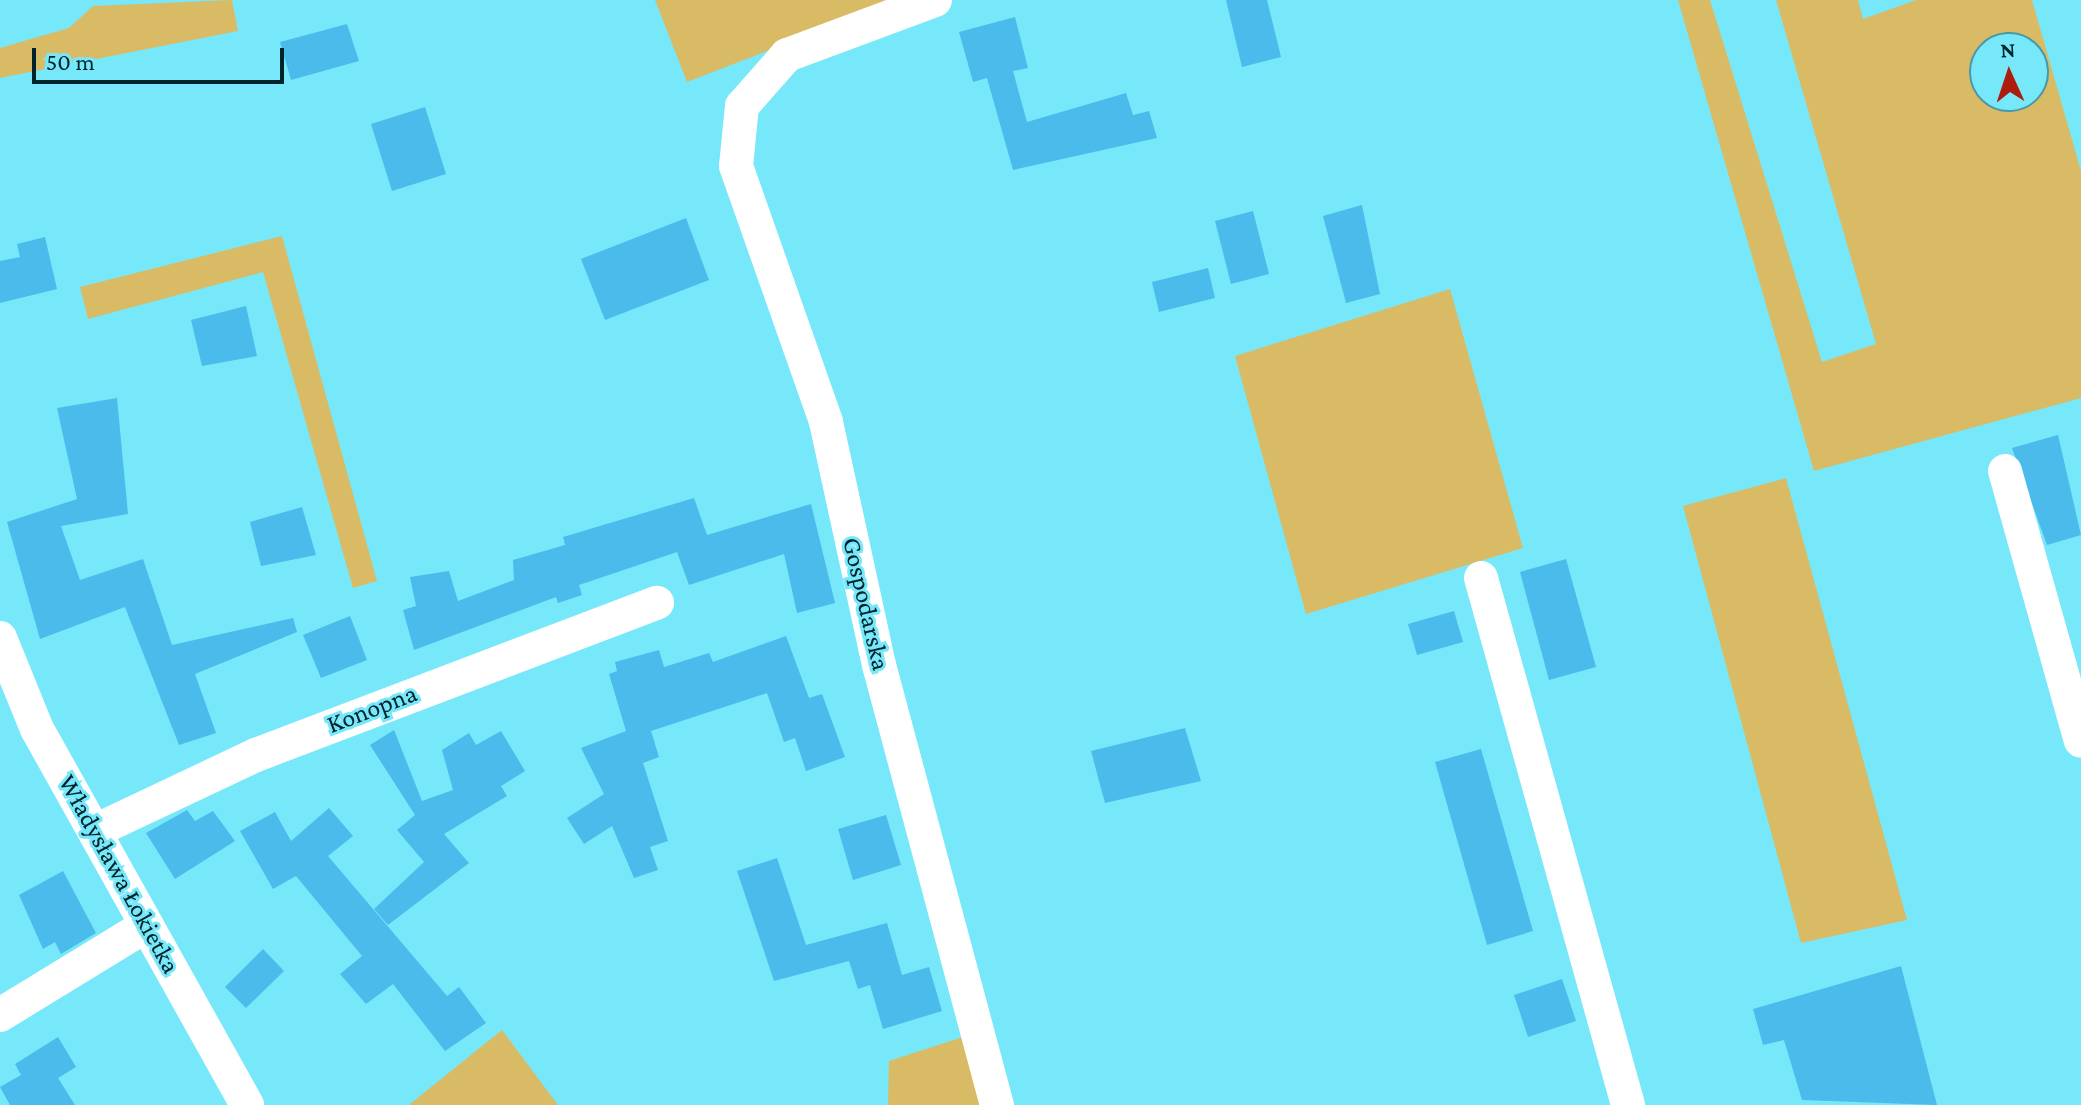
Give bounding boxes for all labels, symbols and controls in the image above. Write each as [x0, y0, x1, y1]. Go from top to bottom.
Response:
scale bar [36, 32, 288, 82]
north arrow [1969, 32, 2049, 112]
text: N [2000, 37, 2016, 62]
text: 50 m [46, 48, 95, 75]
street label: Gospodarska [836, 535, 896, 673]
street label: Konopna [323, 678, 421, 740]
street label: Władysława Łokietka [51, 769, 187, 979]

